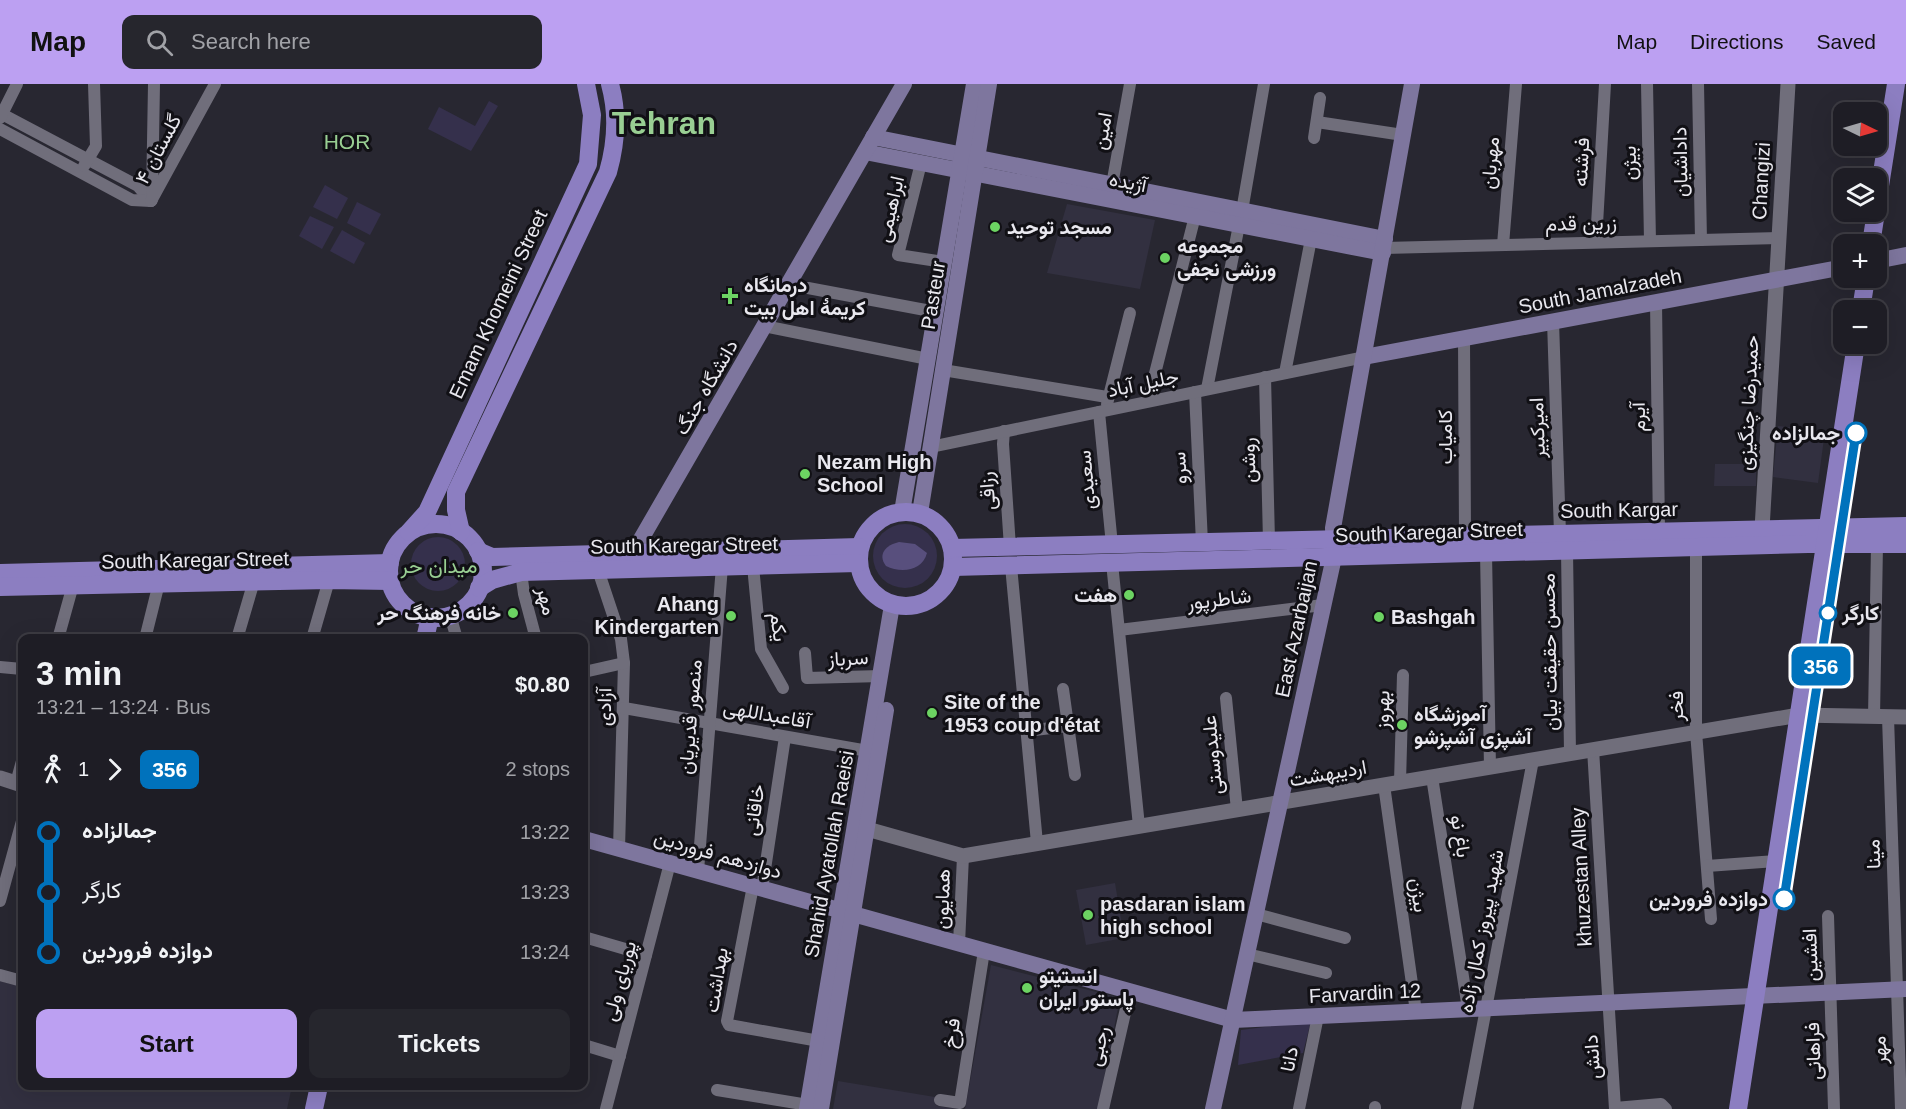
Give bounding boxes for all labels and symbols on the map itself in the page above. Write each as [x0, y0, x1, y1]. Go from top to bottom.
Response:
north arrow [1833, 102, 1887, 156]
district label: Tehran [612, 105, 716, 141]
street label: گلستان ۴ [131, 110, 186, 188]
street label: امین [1088, 111, 1117, 152]
street label: داداشیان [1668, 127, 1693, 197]
district label: HOR [324, 130, 370, 153]
street label: مهربان [1477, 136, 1505, 190]
street label: فرشته [1569, 137, 1595, 187]
street label: Changizi [1748, 142, 1774, 220]
street label: بیژن [1618, 146, 1642, 180]
street label: آژیده [1107, 168, 1150, 199]
street label: ابراهیمی [872, 174, 910, 245]
street label: Emam Khomeini Street [445, 206, 552, 402]
street label: زرین قدم [1545, 211, 1617, 237]
place label: مسجد توحید [1007, 216, 1112, 240]
marker: مسجد توحید [988, 220, 1002, 234]
place label: مجموعه ورزشی نجفی [1177, 235, 1276, 282]
marker: مجموعه ورزشی نجفی [1158, 251, 1172, 265]
street label: Pasteur [917, 259, 949, 331]
street label: South Jamalzadeh [1517, 264, 1683, 318]
place label: درمانگاه کریمهٔ اهل بیت [744, 274, 866, 321]
marker: درمانگاه کریمهٔ اهل بیت [721, 287, 739, 305]
street label: حمیدرضا چنگیزی [1733, 335, 1766, 471]
street label: دانشگاه جنگ [670, 336, 743, 439]
street label: جلیل آباد [1105, 365, 1181, 402]
street label: امیرکبیر [1525, 397, 1551, 460]
street label: آیرم [1627, 401, 1651, 432]
street label: کامیاب [1434, 410, 1457, 464]
place label: جمالزاده [1772, 422, 1840, 446]
marker: جمالزاده [1845, 422, 1867, 444]
street label: روشن [1237, 437, 1261, 483]
street label: سعیدی [1072, 449, 1101, 510]
place label: Nezam High School [817, 451, 931, 496]
street label: سرو [1167, 451, 1193, 485]
marker: Nezam High School [798, 467, 812, 481]
street label: رزاقی [975, 471, 1001, 511]
street label: South Kargar [1560, 498, 1678, 522]
street label: South Karegar Street [1335, 518, 1524, 546]
street label: South Karegar Street [590, 532, 779, 558]
street label: South Karegar Street [101, 547, 290, 573]
district label: میدان حر [399, 554, 478, 579]
street label: East Azarbaijan [1271, 559, 1321, 699]
street label: محسن حقیقت بیان [1537, 573, 1562, 731]
street label: مهر [531, 584, 561, 618]
place label: هفت [1074, 584, 1117, 606]
street label: شاطرپور [1185, 584, 1253, 617]
marker: هفت [1122, 588, 1136, 602]
place label: Ahang Kindergarten [595, 593, 719, 638]
place label: خانه فرهنگ حر [376, 602, 501, 626]
place label: کارگر [1841, 602, 1879, 626]
marker: کارگر [1819, 604, 1837, 622]
marker: خانه فرهنگ حر [506, 606, 520, 620]
place label: Bashgah [1391, 606, 1475, 628]
marker: Ahang Kindergarten [724, 609, 738, 623]
marker: Bashgah [1372, 610, 1386, 624]
street label: یکم [764, 611, 792, 643]
street label: سرباز [826, 646, 869, 672]
line badge: 356 [1786, 646, 1856, 686]
street label: منصور قدیریان [674, 659, 708, 776]
street label: آزادی [593, 686, 617, 726]
street label: بهروز [1371, 690, 1395, 731]
place label: Site of the 1953 coup d'état [944, 691, 1100, 736]
street label: فخر [1665, 691, 1689, 722]
street label: آقاعبداللهی [721, 696, 814, 735]
place label: آموزشگاه آشپزی آشپزشو [1414, 703, 1533, 751]
marker: Site of the 1953 coup d'état [925, 706, 939, 720]
street label: علیدوستی [1198, 714, 1228, 796]
marker: آموزشگاه آشپزی آشپزشو [1395, 718, 1409, 732]
street label: Shahid Ayatollah Raeisi [800, 749, 858, 959]
street label: اردیبهشت [1288, 755, 1369, 793]
street label: خاقانی [740, 783, 769, 837]
street label: khuzestan Alley [1566, 807, 1596, 947]
street label: باغ نو [1444, 813, 1475, 859]
street label: دوازدهم فروردین [651, 825, 784, 885]
street label: مینا [1861, 839, 1886, 869]
street label: شهید پیروز کمال زاده [1454, 848, 1511, 1015]
street label: همایون [930, 868, 956, 930]
street label: بیژن [1404, 876, 1432, 914]
place label: دوازده فروردین [1649, 888, 1768, 912]
marker: دوازده فروردین [1773, 888, 1795, 910]
place label: pasdaran islam high school [1100, 893, 1246, 938]
marker: pasdaran islam high school [1081, 908, 1095, 922]
street label: افشین [1798, 928, 1823, 982]
street label: پوریای ولی [598, 939, 643, 1024]
street label: بهداشت [700, 946, 734, 1014]
place label: انستیتو پاستور ایران [1039, 965, 1134, 1013]
street label: Farvardin 12 [1308, 979, 1422, 1007]
marker: انستیتو پاستور ایران [1020, 981, 1034, 995]
street label: فرخ [938, 1016, 967, 1050]
street label: فراهانی [1801, 1022, 1827, 1080]
street label: رجبی [1083, 1024, 1115, 1069]
street label: دانش [1579, 1034, 1606, 1080]
street label: مهر [1868, 1035, 1893, 1066]
street label: دانا [1276, 1045, 1302, 1073]

